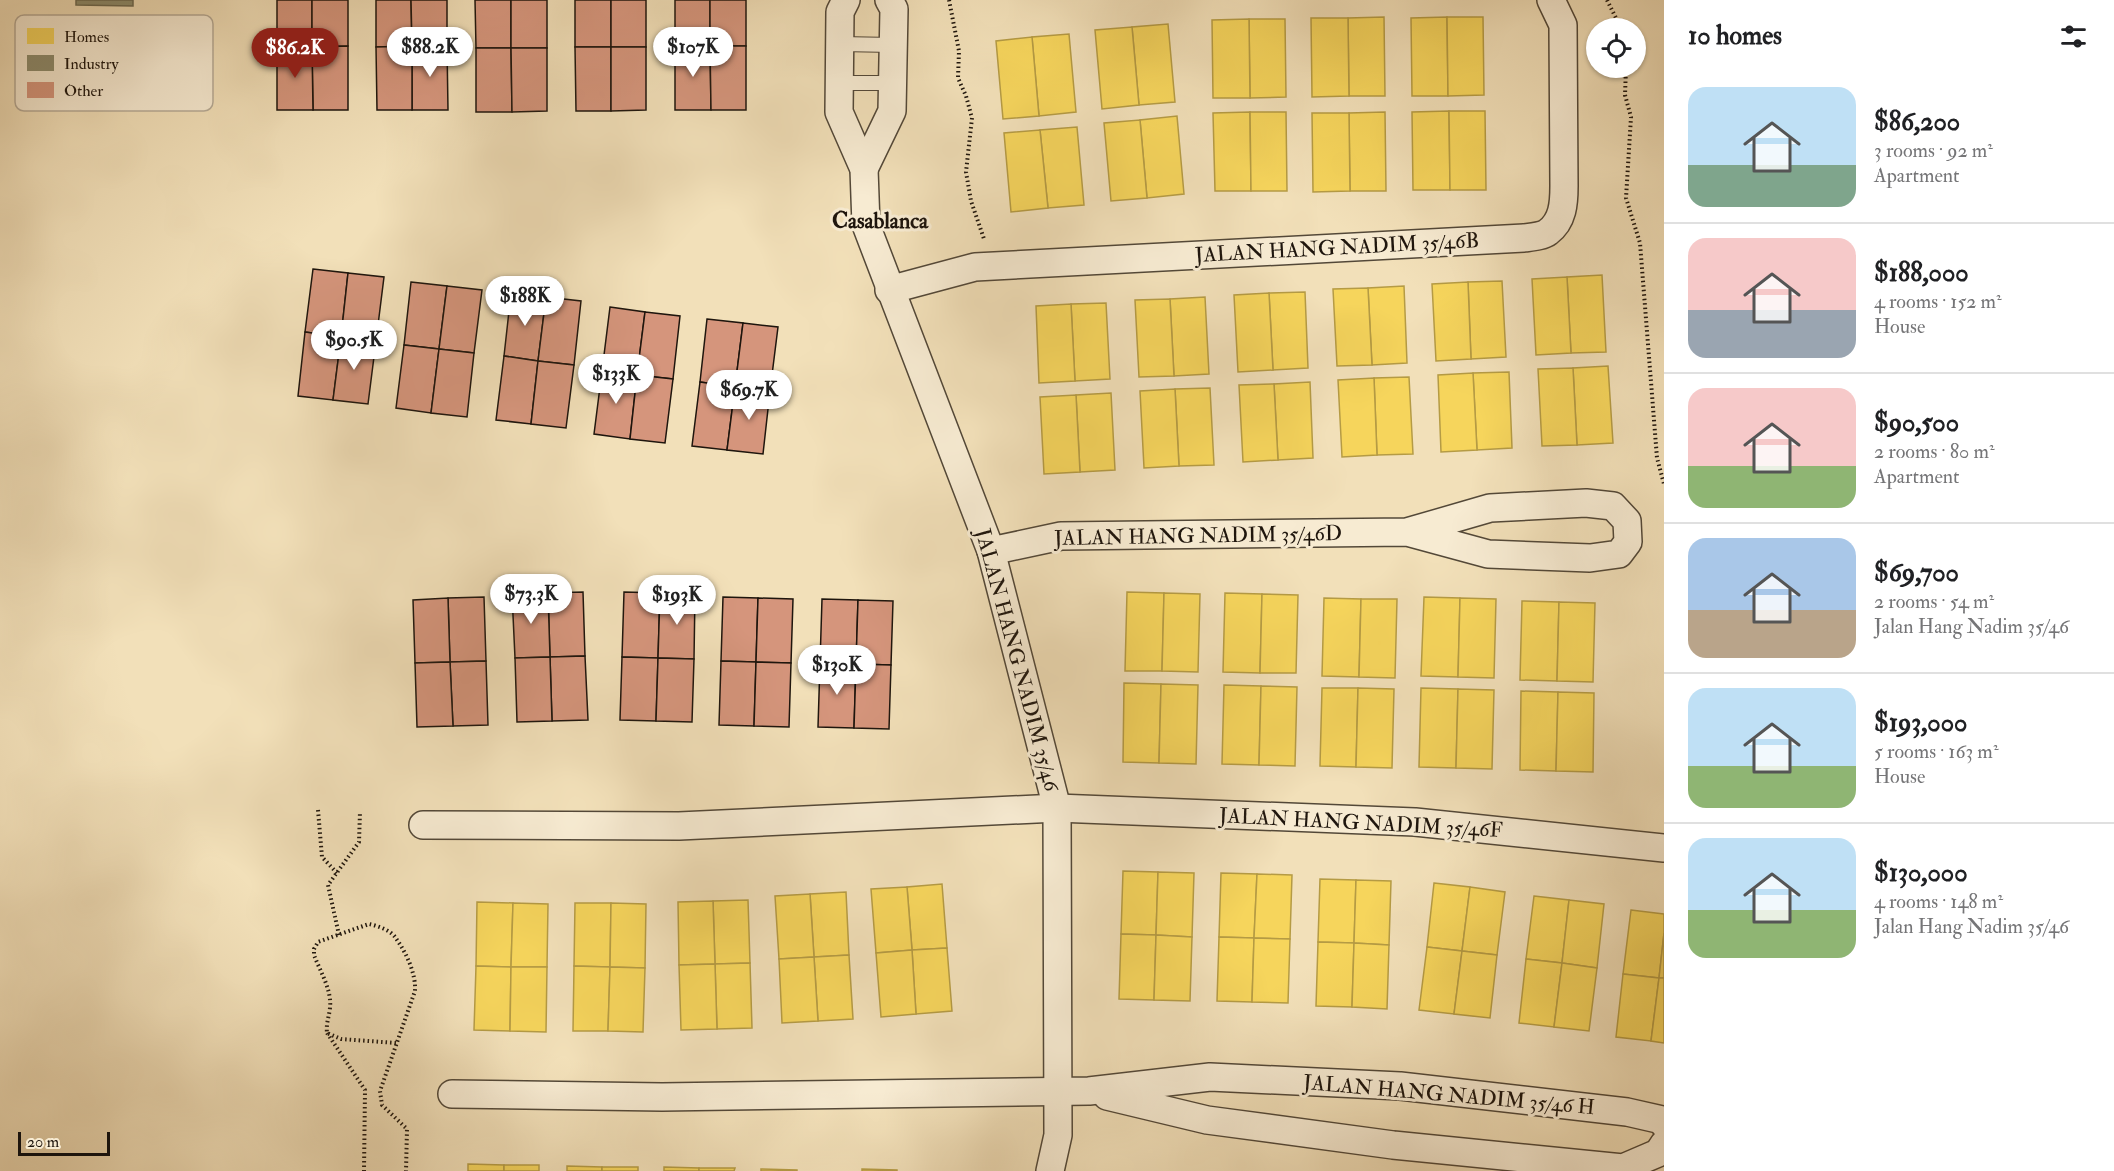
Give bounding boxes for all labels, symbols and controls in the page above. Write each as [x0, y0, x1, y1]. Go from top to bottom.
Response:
legend [15, 15, 213, 111]
map controls [1586, 18, 1646, 78]
button: locate [1586, 18, 1646, 78]
text: 10 homes [1688, 20, 1782, 52]
icon: filters [2057, 20, 2090, 53]
text: Homes [64, 27, 109, 47]
pin: $88.2K [381, 27, 479, 78]
pin: $107K [651, 27, 735, 78]
pin: $86.2K [246, 28, 344, 79]
text: $88.2K [401, 34, 459, 59]
text: $107K [667, 34, 719, 59]
text: $86.2K [266, 35, 324, 60]
text: Industry [64, 54, 119, 74]
text: Other [64, 81, 103, 101]
text: $86,200 [1874, 106, 1960, 138]
icon: home [1736, 111, 1808, 183]
text: 3 rooms · 92 m² [1874, 138, 1993, 163]
text: Apartment [1874, 163, 1959, 188]
district label: Casablanca [832, 207, 929, 235]
street label: JALAN HANG NADIM 35/46B [1193, 227, 1480, 269]
text: $188,000 [1874, 257, 1969, 289]
icon: home [1736, 262, 1808, 334]
pin: $188K [483, 276, 567, 327]
text: $188K [499, 283, 551, 308]
text: 4 rooms · 152 m² [1874, 289, 2002, 314]
text: House [1874, 314, 1925, 339]
pin: $90.5K [305, 320, 403, 371]
text: $90.5K [325, 327, 383, 352]
pin: $133K [574, 354, 658, 405]
text: $133K [592, 361, 640, 386]
pin: $69.7K [700, 370, 798, 421]
text: $69.7K [720, 377, 778, 402]
text: $90,500 [1874, 407, 1959, 439]
icon: home [1736, 412, 1808, 484]
text: 2 rooms · 80 m² [1874, 439, 1995, 464]
text: Apartment [1874, 464, 1959, 489]
street label: JALAN HANG NADIM 35/46D [1053, 520, 1342, 552]
street label: JALAN HANG NADIM 35/46 [969, 525, 1065, 796]
text: $69,700 [1874, 557, 1959, 589]
icon: home [1736, 562, 1808, 634]
pin: $73.3K [482, 574, 580, 625]
pin: $193K [635, 575, 719, 626]
text: $73.3K [504, 581, 558, 606]
text: $193K [652, 582, 702, 607]
text: 2 rooms · 54 m² [1874, 589, 1994, 614]
text: Jalan Hang Nadim 35/46 [1874, 614, 2069, 639]
pin: $130K [795, 645, 879, 696]
text: $130K [812, 652, 862, 677]
text: $193,000 [1874, 707, 1967, 739]
icon: home [1736, 712, 1808, 784]
text: 5 rooms · 163 m² [1874, 739, 1999, 764]
text: House [1874, 764, 1925, 789]
street label: JALAN HANG NADIM 35/46F [1217, 802, 1504, 844]
text: $130,000 [1874, 857, 1967, 889]
icon: home [1736, 862, 1808, 934]
text: 4 rooms · 148 m² [1874, 889, 2003, 914]
text: Jalan Hang Nadim 35/46 [1874, 914, 2069, 939]
street label: JALAN HANG NADIM 35/46 H [1301, 1069, 1596, 1121]
scale bar [18, 1129, 110, 1156]
text: 20 m [27, 1132, 59, 1152]

